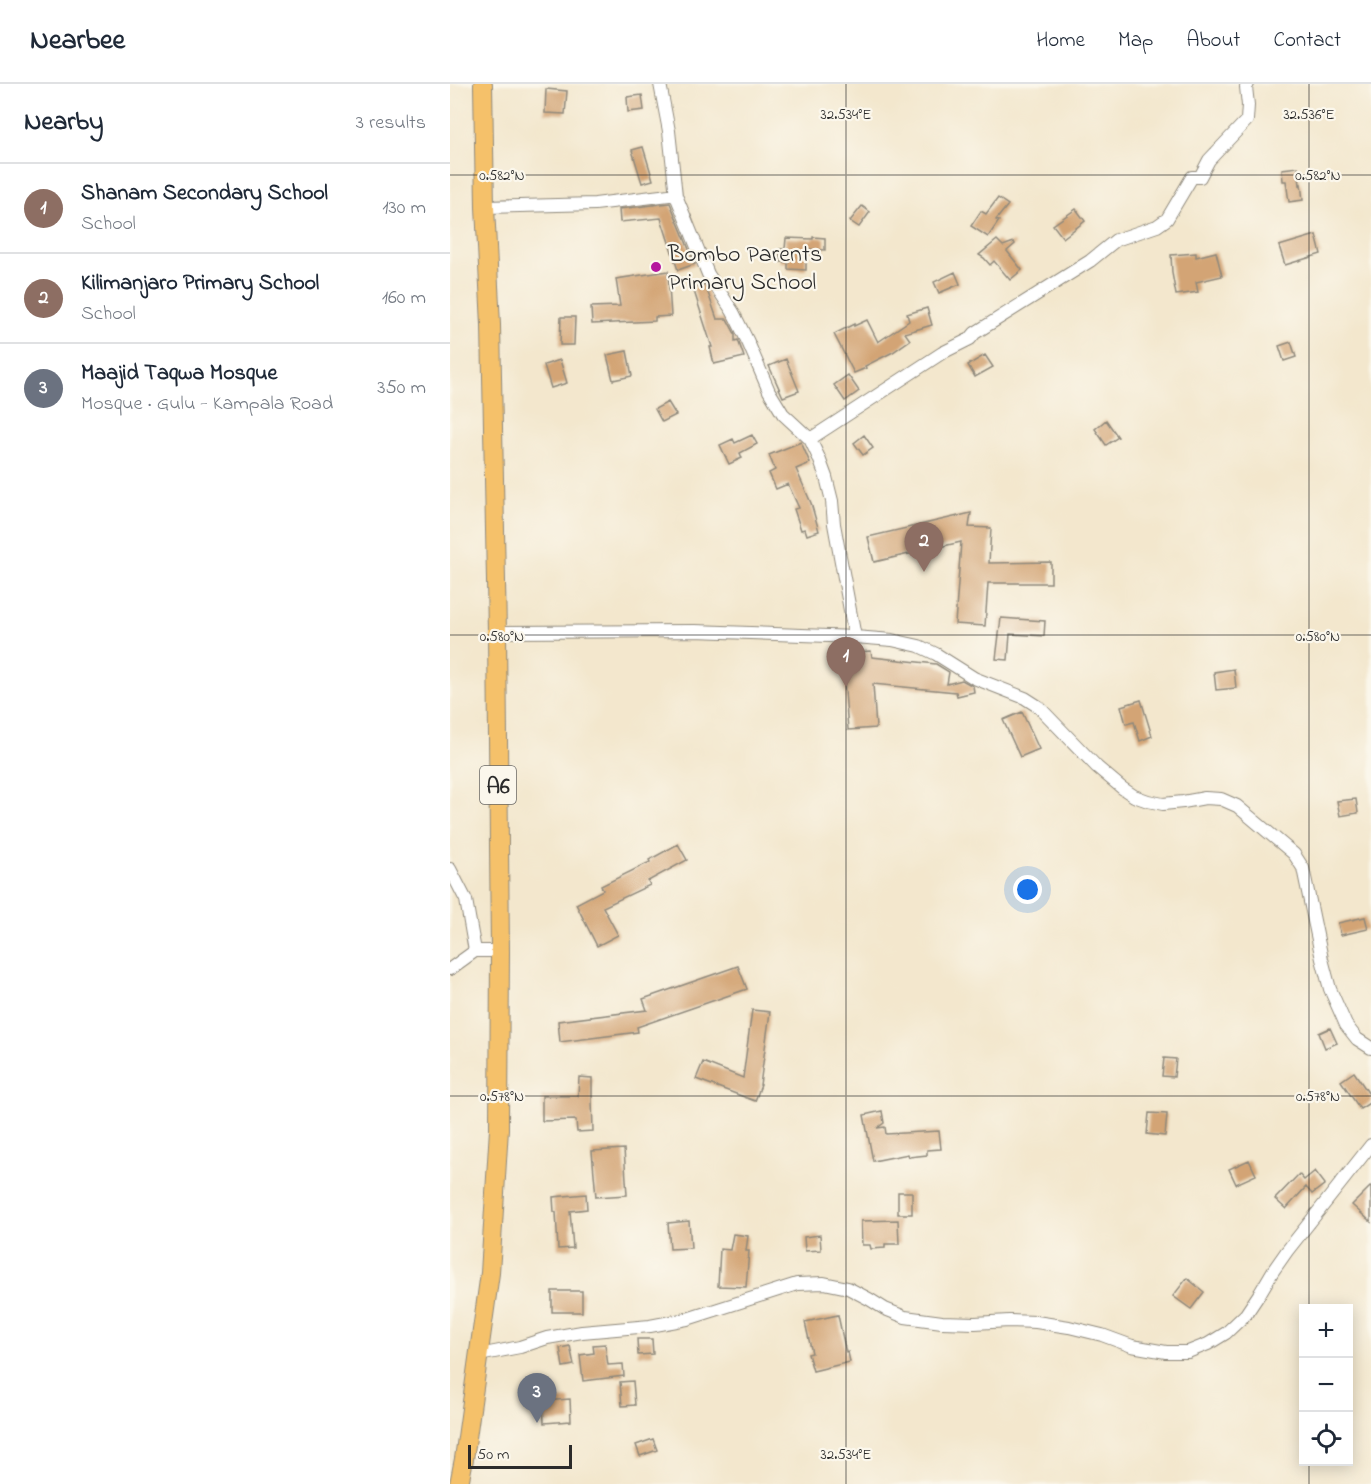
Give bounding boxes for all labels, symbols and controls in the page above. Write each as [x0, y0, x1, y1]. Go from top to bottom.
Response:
text: Nearbee [30, 21, 125, 62]
text: Home [1036, 26, 1085, 56]
text: Map [1118, 26, 1153, 56]
text: About [1186, 26, 1240, 56]
text: Contact [1273, 26, 1341, 56]
text: Nearby [24, 104, 103, 142]
text: 32.534°E [821, 104, 871, 126]
text: 32.536°E [1283, 104, 1335, 126]
text: 3 results [356, 109, 426, 138]
text: 0.582°N [479, 165, 525, 187]
text: 0.582°N [1295, 165, 1341, 187]
text: Shanam Secondary School [81, 178, 328, 210]
text: 1 [40, 194, 47, 223]
text: 130 m [382, 194, 426, 223]
text: School [81, 210, 136, 239]
place label: Bombo Parents Primary School [667, 238, 822, 302]
marker: Bombo Parents Primary School [649, 260, 663, 274]
text: Kilimanjaro Primary School [81, 268, 319, 300]
text: 2 [39, 284, 48, 313]
text: 160 m [382, 284, 426, 313]
text: School [81, 300, 136, 329]
text: Maajid Taqwa Mosque [81, 358, 277, 390]
text: 3 [39, 374, 48, 403]
text: 350 m [377, 374, 426, 403]
text: Mosque · Gulu - Kampala Road [81, 390, 333, 419]
pin: 2 [904, 522, 944, 572]
text: 0.580°N [480, 626, 524, 648]
text: 0.580°N [1296, 626, 1340, 648]
pin: 1 [826, 638, 866, 687]
road number: A6 [480, 766, 516, 804]
your location [1013, 875, 1042, 904]
text: 0.578°N [480, 1086, 524, 1108]
text: 0.578°N [1296, 1086, 1340, 1108]
map controls [1299, 1304, 1353, 1466]
button: + [1299, 1304, 1353, 1358]
button: − [1299, 1358, 1353, 1412]
pin: 3 [518, 1374, 556, 1423]
button: locate [1299, 1412, 1353, 1466]
scale bar [468, 1442, 572, 1470]
text: 50 m [477, 1443, 509, 1467]
text: 32.534°E [821, 1444, 871, 1466]

